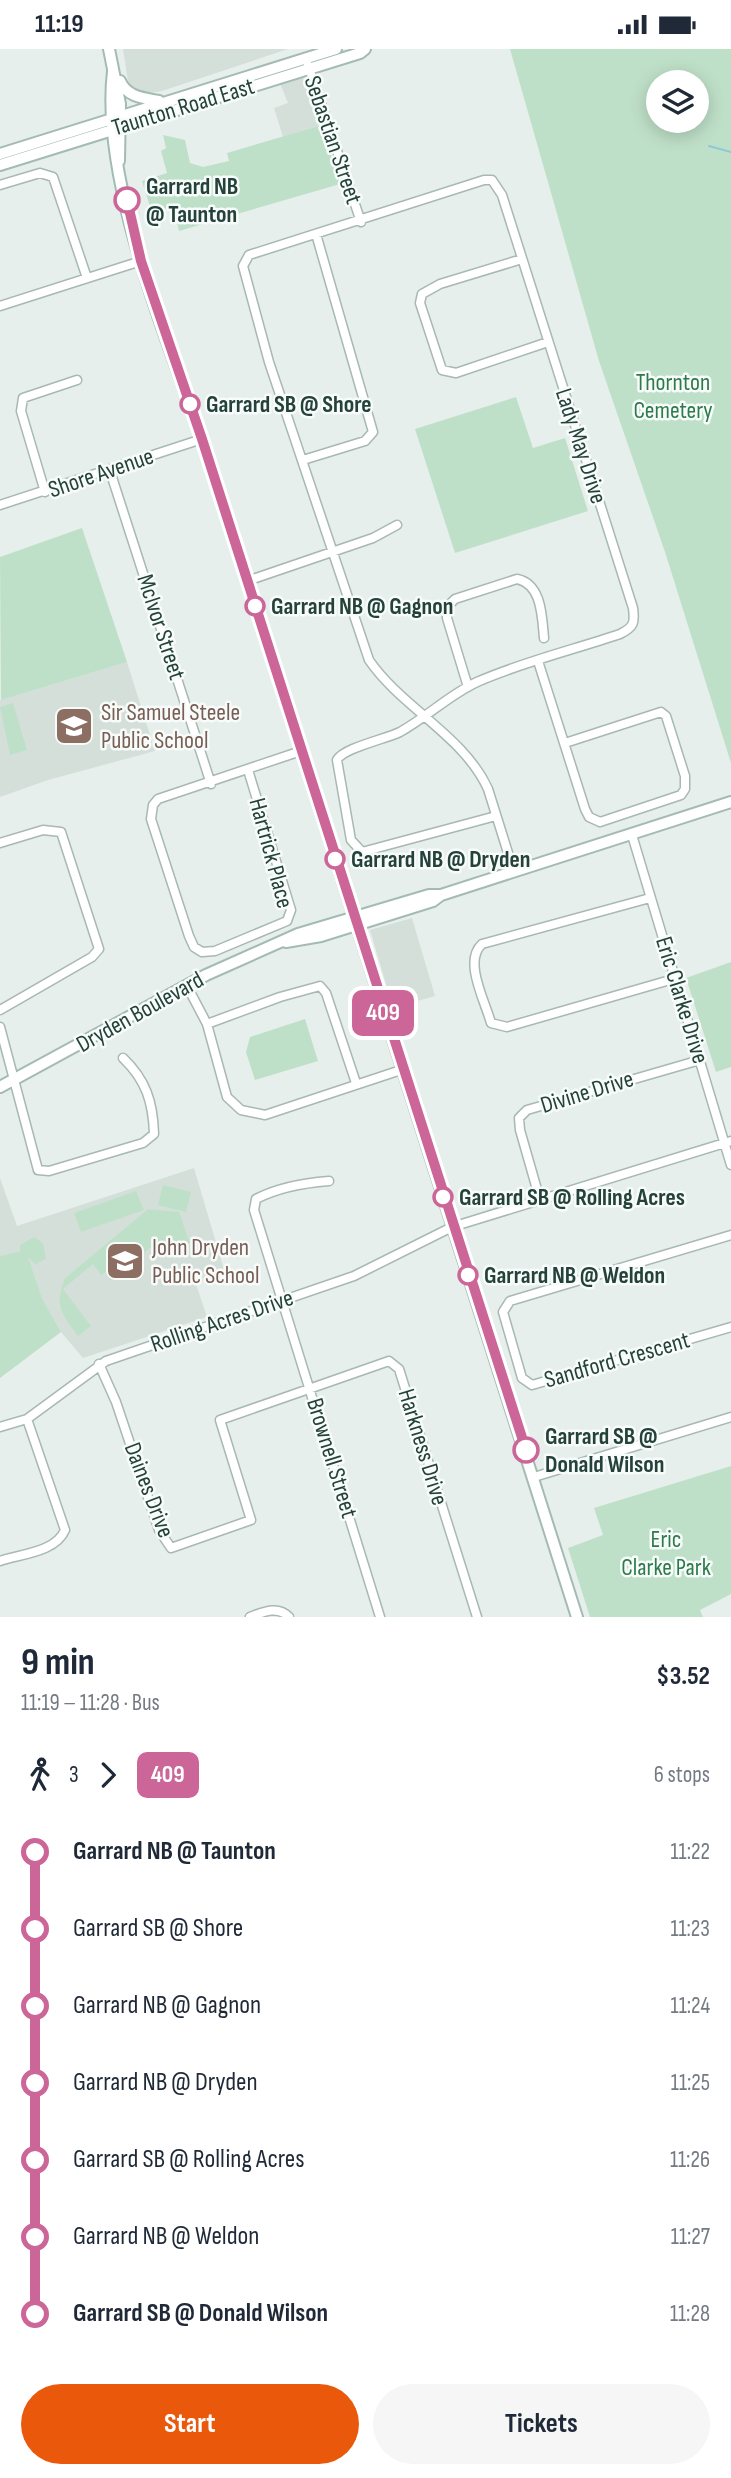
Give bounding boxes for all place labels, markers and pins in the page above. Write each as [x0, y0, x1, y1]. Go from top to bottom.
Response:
place label: Garrard NB @ Taunton [146, 172, 238, 229]
marker: Garrard NB @ Taunton [114, 187, 140, 213]
place label: Garrard SB @ Shore [206, 390, 372, 419]
marker: Garrard SB @ Shore [180, 394, 200, 414]
place label: Garrard NB @ Gagnon [271, 592, 453, 621]
marker: Garrard NB @ Gagnon [245, 596, 265, 616]
place label: Sir Samuel Steele Public School [101, 698, 240, 755]
school or university icon: Sir Samuel Steele Public School [53, 705, 95, 747]
place label: Garrard NB @ Dryden [351, 845, 530, 874]
marker: Garrard NB @ Dryden [325, 849, 345, 869]
place label: Garrard SB @ Rolling Acres [459, 1183, 685, 1212]
marker: Garrard SB @ Rolling Acres [433, 1187, 453, 1207]
place label: John Dryden Public School [151, 1233, 260, 1290]
school or university icon: John Dryden Public School [104, 1240, 146, 1282]
place label: Garrard NB @ Weldon [484, 1261, 665, 1290]
marker: Garrard NB @ Weldon [458, 1265, 478, 1285]
place label: Garrard SB @ Donald Wilson [545, 1422, 664, 1479]
marker: Garrard SB @ Donald Wilson [513, 1437, 539, 1463]

